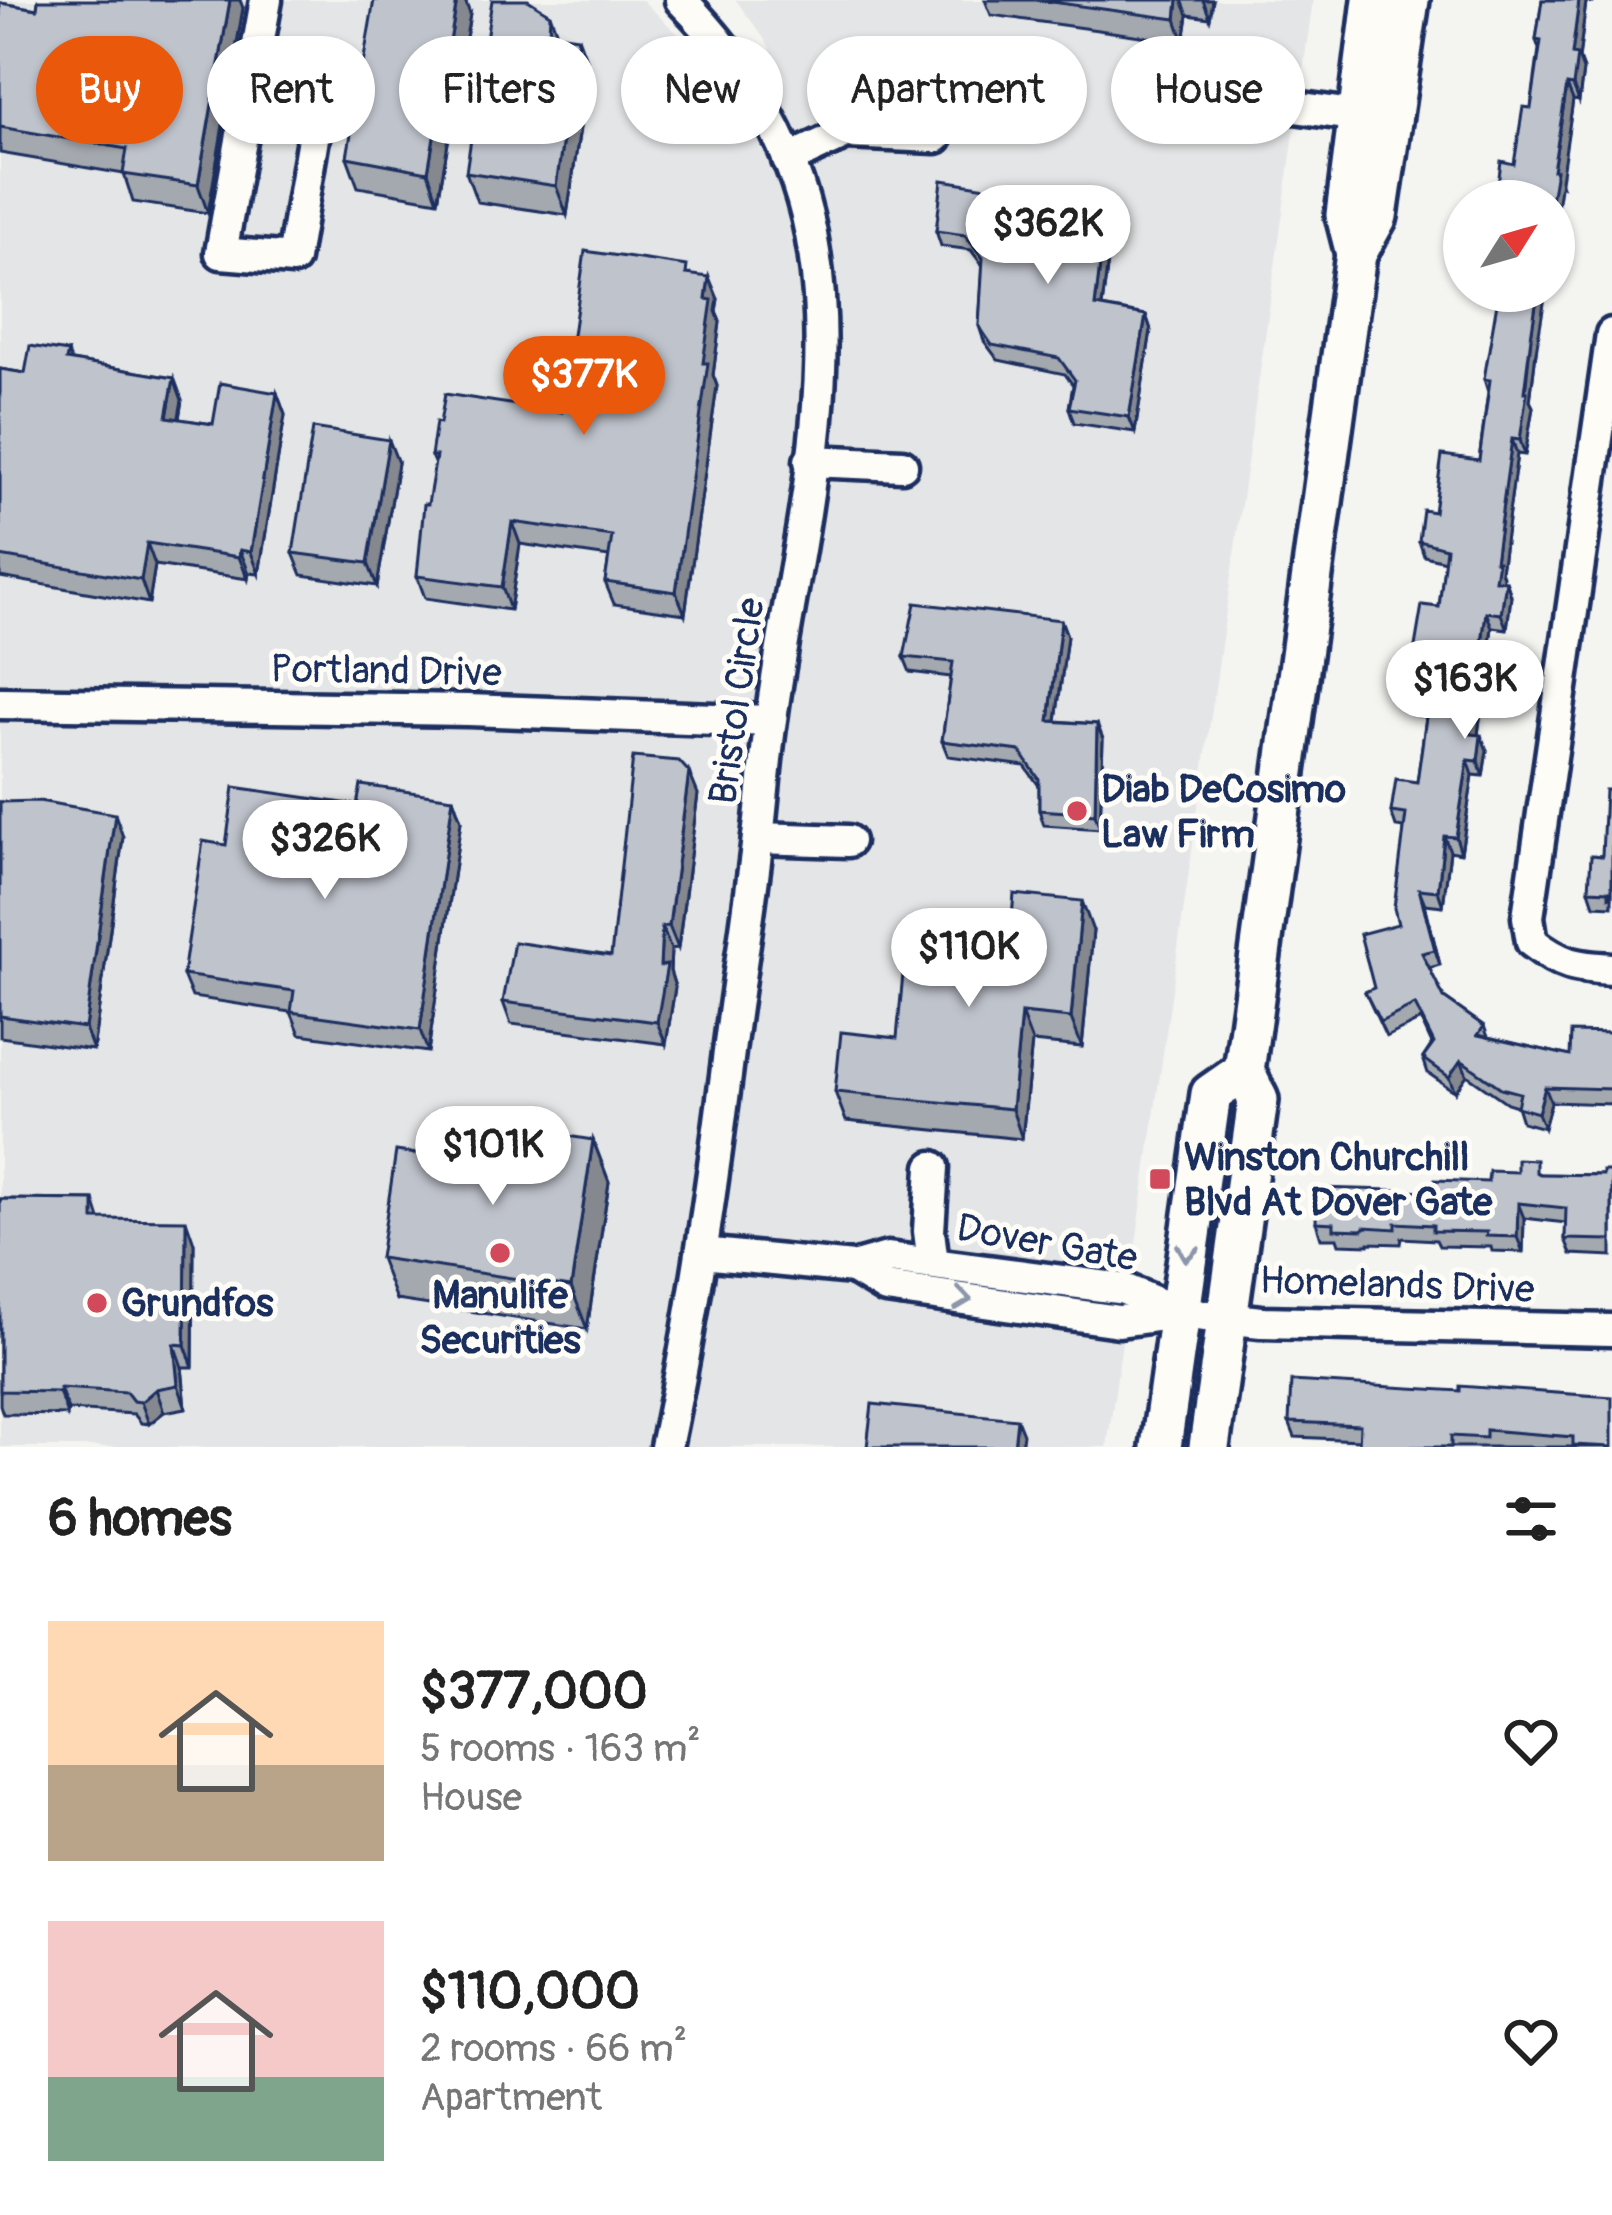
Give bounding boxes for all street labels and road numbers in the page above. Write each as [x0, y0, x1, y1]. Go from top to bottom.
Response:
street label: Bristol Circle [698, 595, 776, 807]
street label: Portland Drive [270, 644, 502, 698]
street label: Dover Gate [953, 1203, 1141, 1283]
street label: Homelands Drive [1259, 1256, 1535, 1314]

